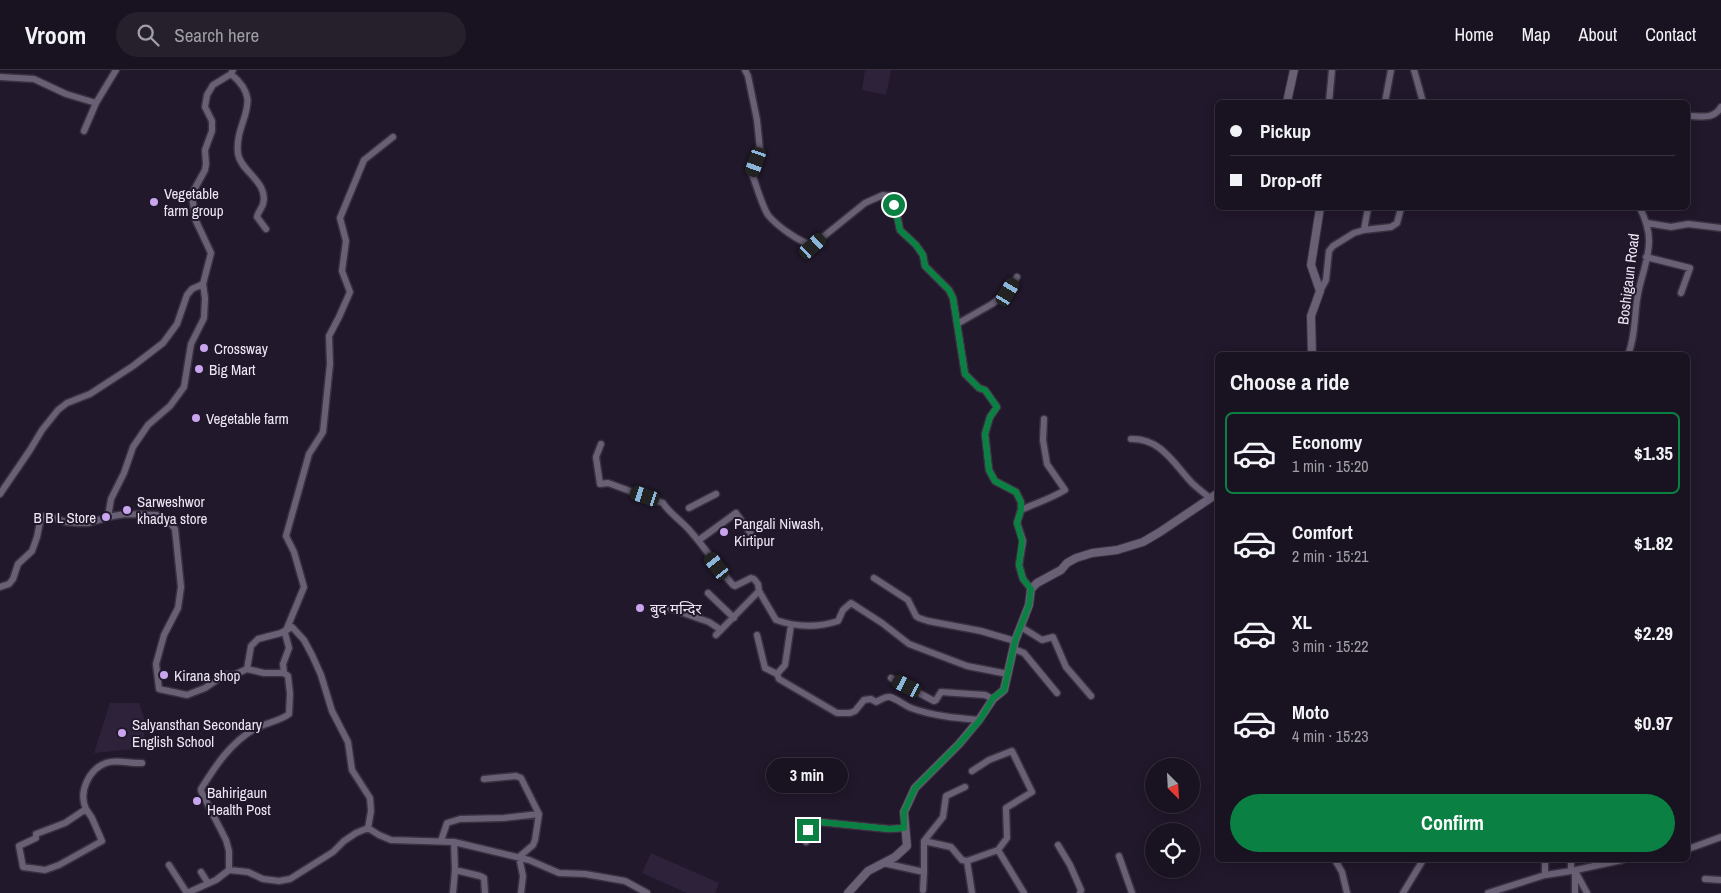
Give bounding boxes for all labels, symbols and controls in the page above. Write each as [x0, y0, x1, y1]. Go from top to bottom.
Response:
search box [116, 12, 466, 57]
text: Vroom [25, 19, 86, 51]
icon: search [134, 21, 162, 49]
text: Search here [174, 22, 259, 48]
text: Home [1454, 22, 1494, 47]
text: Map [1522, 22, 1551, 47]
text: About [1579, 22, 1617, 47]
text: Contact [1645, 22, 1696, 47]
text: Pickup [1260, 118, 1311, 144]
car [744, 145, 767, 179]
text: Drop-off [1260, 167, 1321, 193]
place label: Vegetable farm group [164, 183, 224, 221]
route start [883, 194, 905, 216]
marker: Vegetable farm group [148, 196, 160, 208]
car [796, 230, 829, 262]
street label: Boshigaun Road [1612, 232, 1644, 326]
car [993, 275, 1022, 309]
place label: Crossway [214, 338, 269, 359]
marker: Crossway [198, 342, 210, 354]
place label: Big Mart [209, 359, 256, 380]
marker: Big Mart [193, 363, 205, 375]
text: Choose a ride [1230, 367, 1349, 397]
place label: Vegetable farm [206, 408, 289, 429]
marker: Vegetable farm [190, 412, 202, 424]
text: Economy [1292, 429, 1362, 455]
icon: car [1232, 431, 1277, 476]
text: $1.35 [1634, 440, 1673, 466]
text: 1 min · 15:20 [1292, 455, 1369, 477]
car [628, 484, 661, 508]
place label: Sarweshwor khadya store [137, 491, 208, 529]
marker: Sarweshwor khadya store [121, 504, 133, 516]
place label: B B L Store [34, 507, 96, 528]
marker: B B L Store [100, 511, 112, 523]
place label: Pangali Niwash, Kirtipur [734, 513, 824, 551]
text: Comfort [1292, 519, 1353, 545]
icon: car [1232, 521, 1277, 566]
marker: Pangali Niwash, Kirtipur [718, 526, 730, 538]
text: $1.82 [1634, 530, 1673, 556]
text: 2 min · 15:21 [1292, 545, 1369, 567]
car [701, 550, 732, 582]
place label: बुद मन्दिर [650, 598, 702, 619]
marker: बुद मन्दिर [634, 602, 646, 614]
text: XL [1292, 609, 1312, 635]
icon: car [1232, 611, 1277, 656]
text: $2.29 [1634, 620, 1673, 646]
text: 3 min · 15:22 [1292, 635, 1369, 657]
place label: Kirana shop [174, 665, 240, 686]
marker: Kirana shop [158, 669, 170, 681]
car [890, 673, 923, 699]
text: Moto [1292, 699, 1329, 725]
icon: car [1232, 701, 1277, 746]
text: $0.97 [1634, 710, 1673, 736]
place label: Salyansthan Secondary English School [132, 714, 263, 752]
text: 4 min · 15:23 [1292, 725, 1369, 747]
marker: Salyansthan Secondary English School [116, 727, 128, 739]
callout: 3 min [767, 758, 849, 792]
north arrow [1145, 758, 1200, 812]
map controls [1145, 758, 1200, 878]
text: 3 min [790, 764, 824, 786]
place label: Bahirigaun Health Post [207, 782, 271, 820]
button: Confirm [1230, 794, 1675, 852]
marker: Bahirigaun Health Post [191, 795, 203, 807]
route end [797, 819, 819, 841]
button: locate [1145, 823, 1200, 878]

